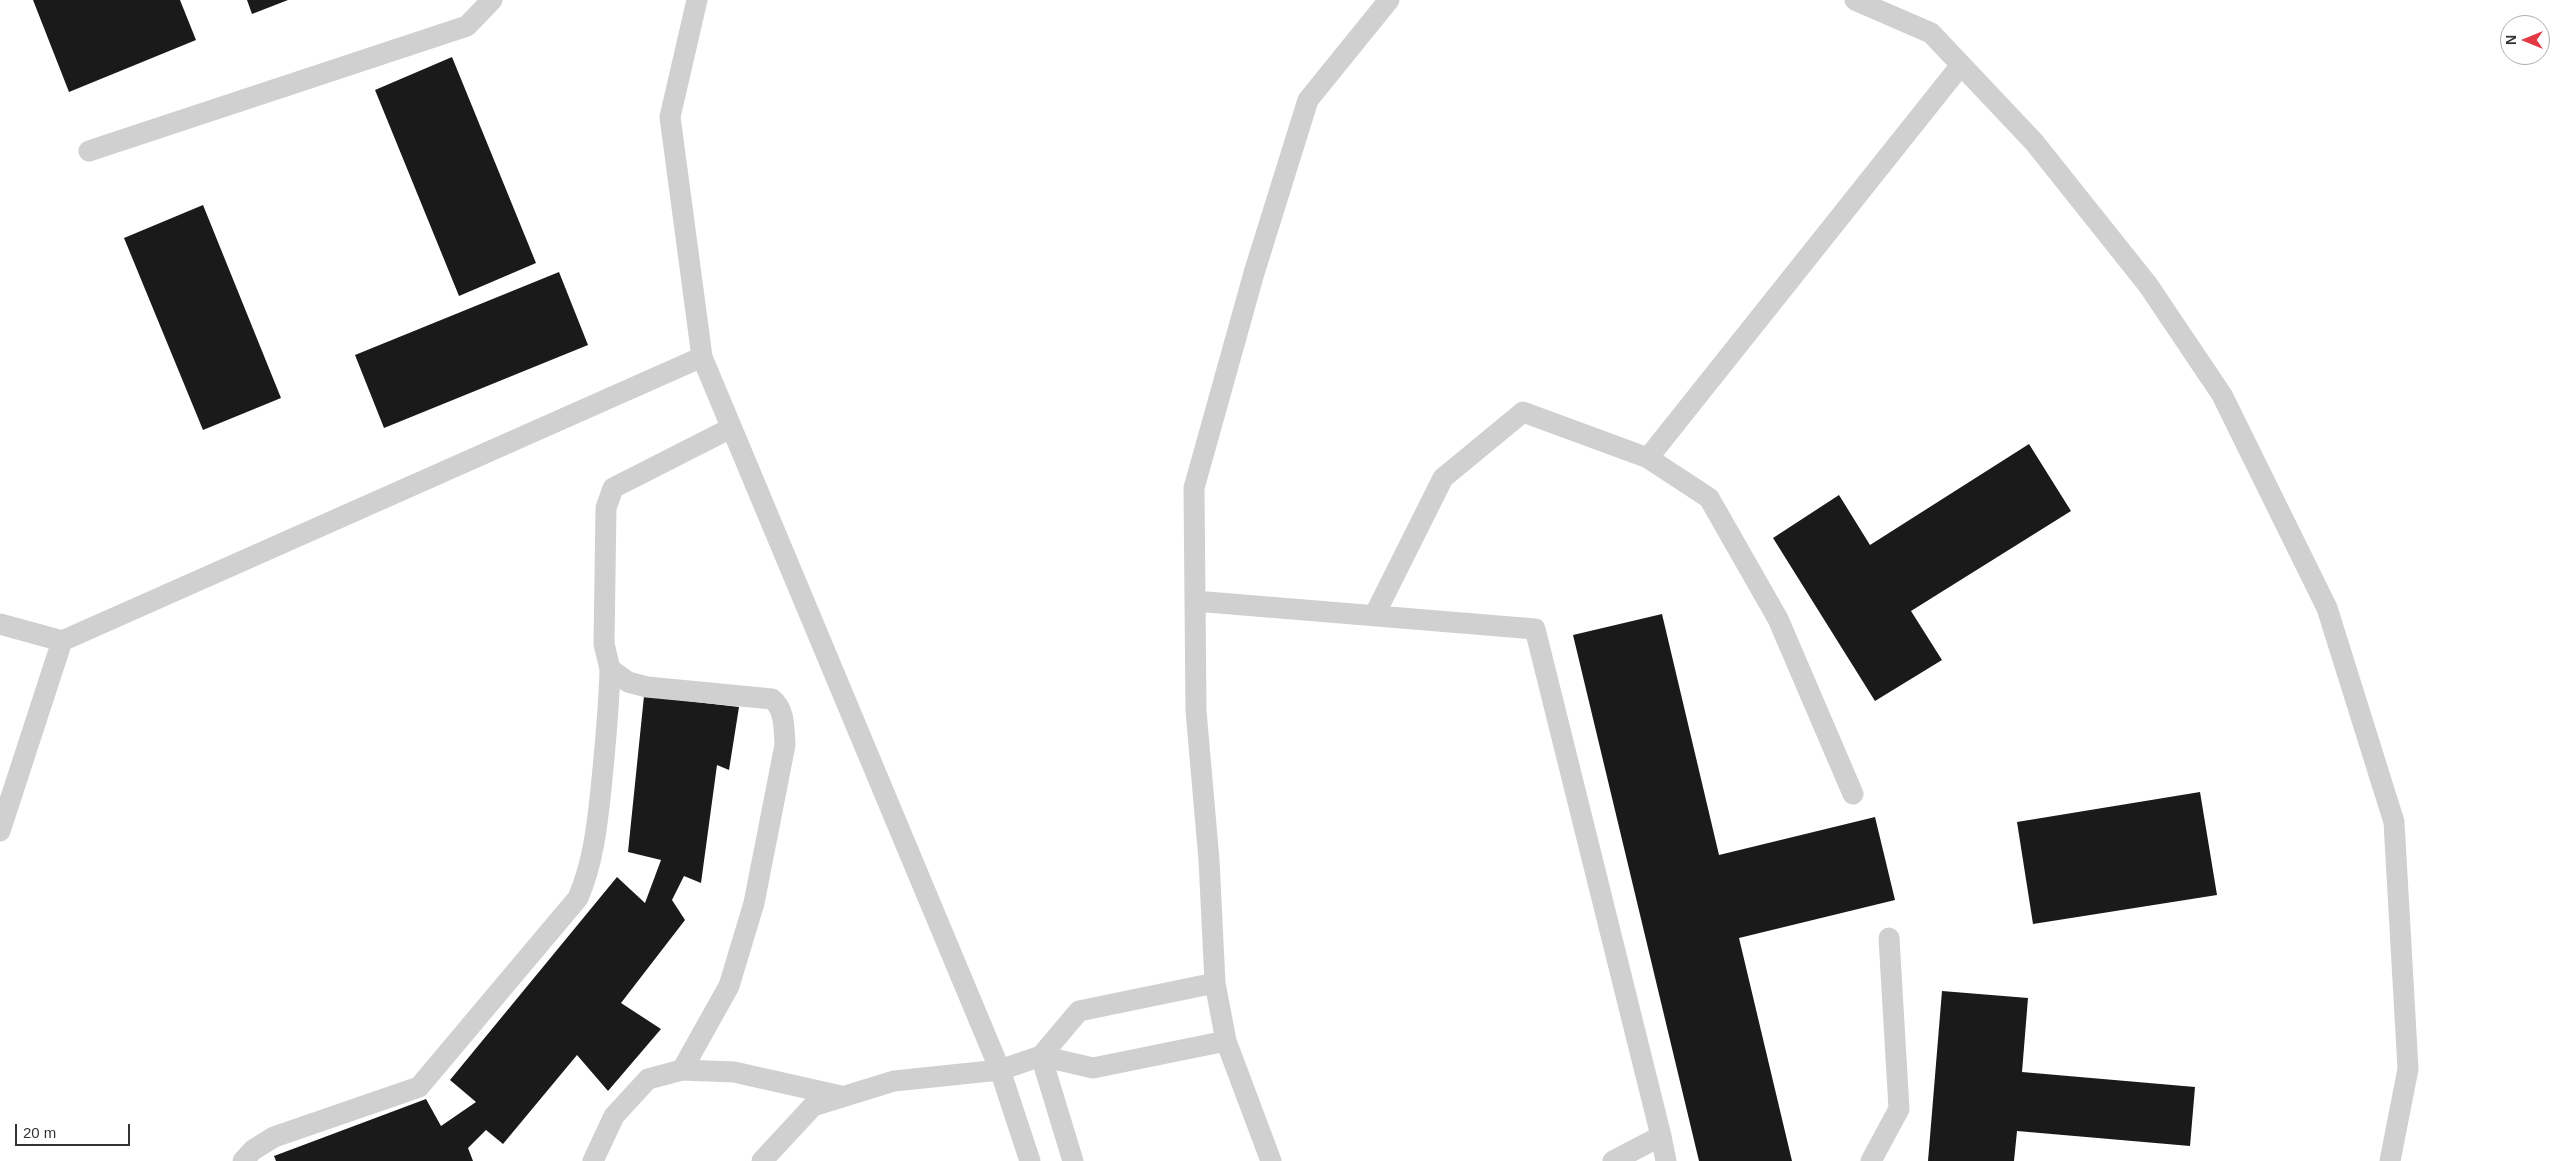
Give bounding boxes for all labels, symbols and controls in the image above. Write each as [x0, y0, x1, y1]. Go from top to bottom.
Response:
north arrow [2500, 15, 2550, 65]
text: N [2503, 35, 2519, 45]
scale bar [18, 1114, 132, 1146]
text: 20 m [23, 1124, 56, 1141]

